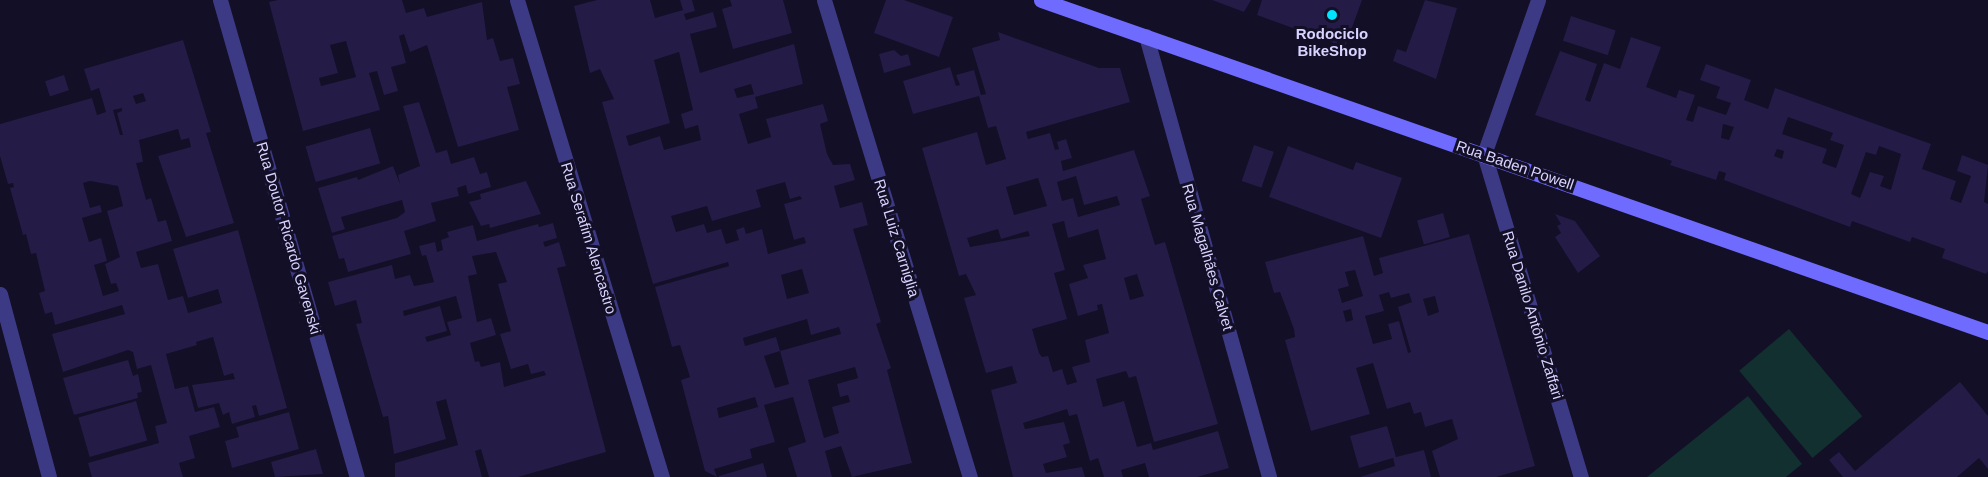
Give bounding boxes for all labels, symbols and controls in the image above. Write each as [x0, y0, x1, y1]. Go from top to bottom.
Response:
marker: Rodociclo BikeShop [1325, 8, 1339, 22]
place label: Rodociclo BikeShop [1296, 24, 1368, 59]
street label: Rua Baden Powell [1454, 136, 1576, 194]
street label: Rua Doutor Ricardo Gavenski [253, 140, 325, 336]
street label: Rua Serafim Alencastro [557, 160, 621, 316]
street label: Rua Luiz Carniglia [870, 177, 924, 299]
street label: Rua Magalhães Calvet [1178, 182, 1238, 332]
street label: Rua Danilo Antônio Zaffari [1499, 228, 1567, 402]

